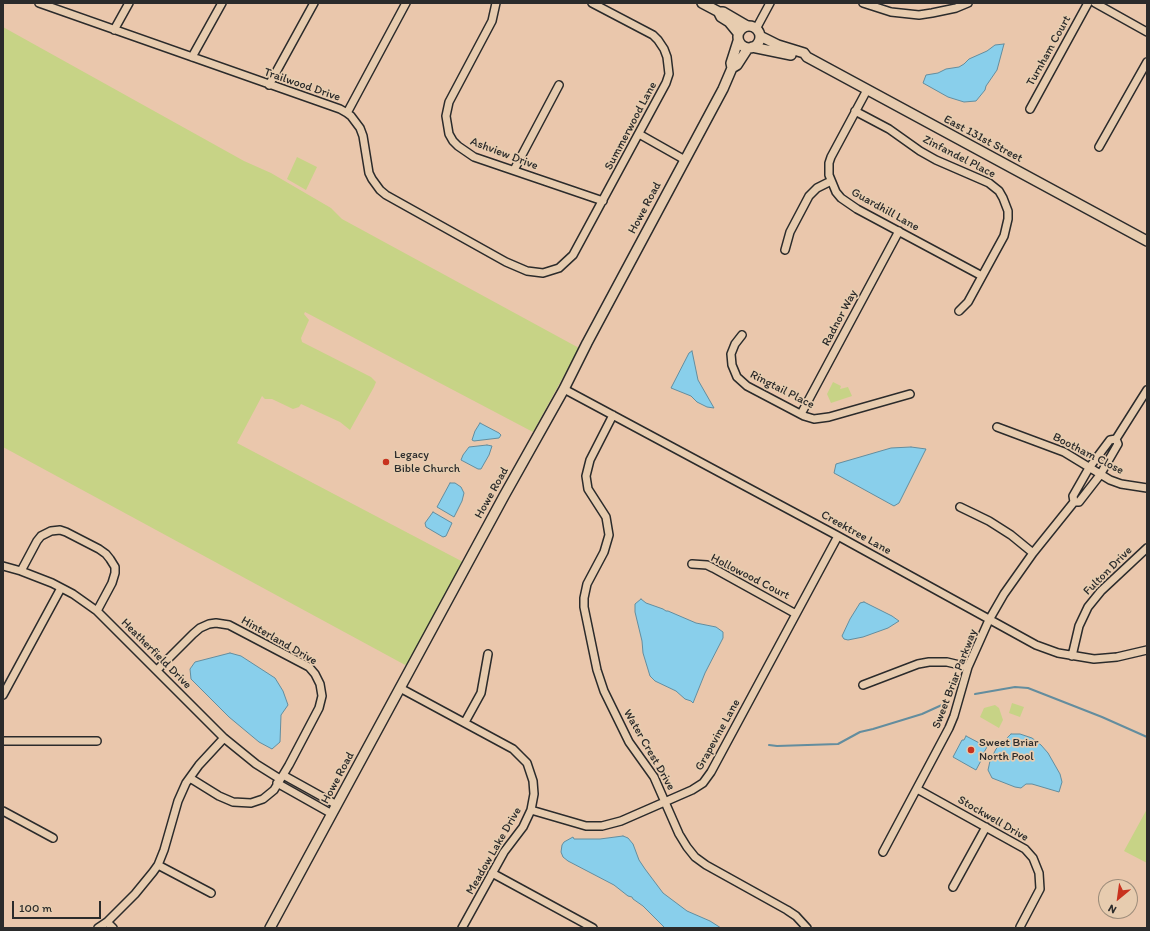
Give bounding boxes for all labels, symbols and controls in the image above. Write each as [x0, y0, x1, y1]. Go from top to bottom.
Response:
street label: Turnham Court [1024, 13, 1074, 89]
street label: Trailwood Drive [262, 65, 342, 105]
street label: Summerwood Lane [602, 79, 660, 173]
street label: East 131st Street [941, 112, 1025, 166]
street label: Zinfandel Place [920, 132, 998, 182]
street label: Ashview Drive [468, 134, 540, 174]
street label: Howe Road [625, 180, 665, 236]
street label: Guardhill Lane [848, 185, 922, 235]
street label: Radnor Way [819, 287, 861, 349]
street label: Ringtail Place [747, 368, 817, 412]
street label: Bootham Close [1050, 430, 1126, 478]
place label: Legacy Bible Church [394, 448, 460, 476]
marker: Legacy Bible Church [381, 457, 391, 467]
street label: Howe Road [472, 465, 512, 521]
street label: Creektree Lane [818, 508, 894, 558]
street label: Fulton Drive [1081, 544, 1135, 598]
street label: Hollowood Court [708, 551, 792, 603]
street label: Hinterland Drive [238, 613, 320, 669]
street label: Heatherfield Drive [118, 616, 194, 692]
street label: Sweet Briar Parkway [929, 627, 981, 731]
street label: Grapevine Lane [692, 697, 744, 773]
street label: Water Crest Drive [620, 707, 678, 793]
place label: Sweet Briar North Pool [979, 736, 1039, 764]
marker: Sweet Briar North Pool [966, 745, 976, 755]
street label: Howe Road [318, 750, 358, 806]
street label: Stockwell Drive [955, 793, 1031, 845]
street label: Meadow Lake Drive [463, 805, 525, 897]
north arrow [1098, 879, 1138, 919]
scale bar [14, 893, 103, 919]
text: 100 m [19, 901, 52, 915]
text: N [1106, 902, 1119, 917]

